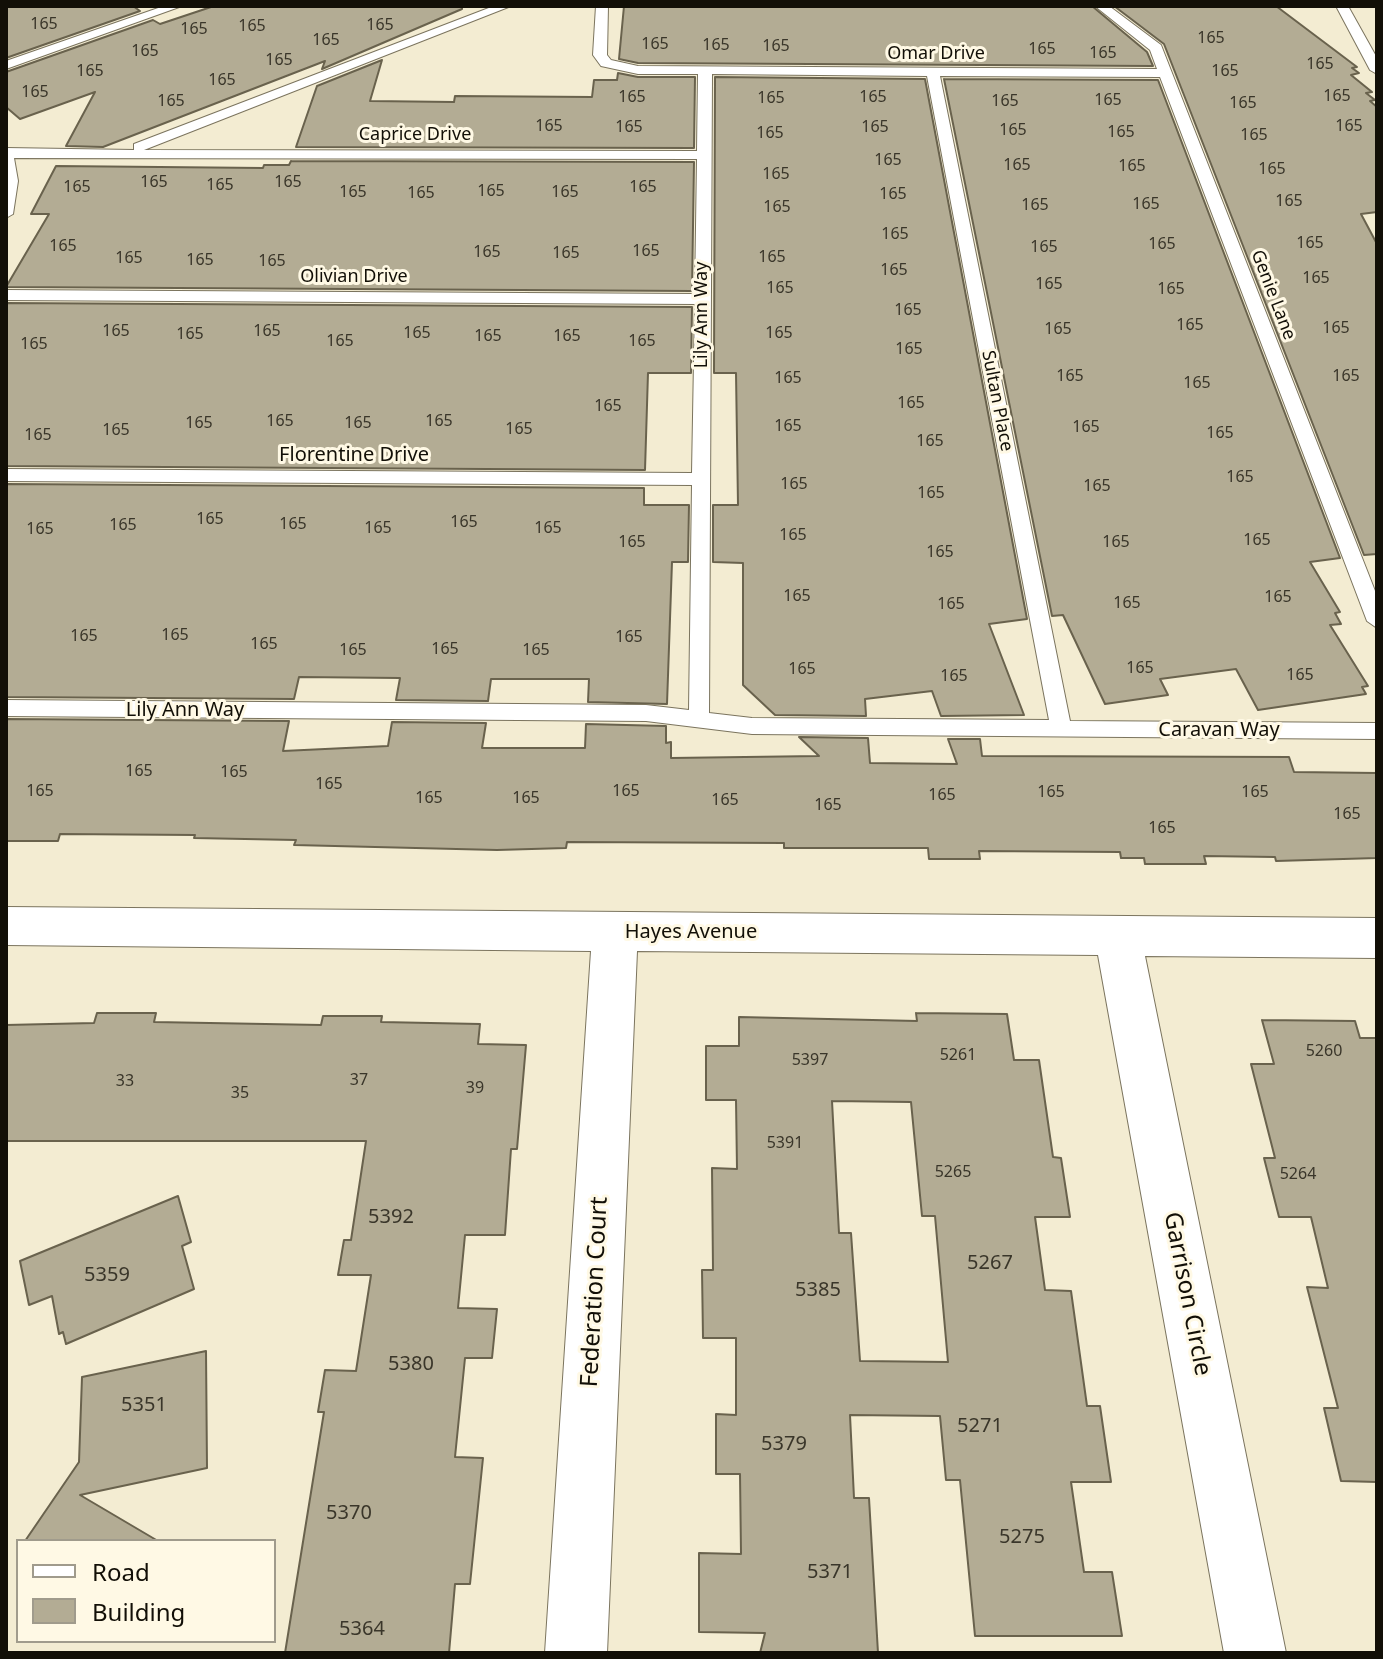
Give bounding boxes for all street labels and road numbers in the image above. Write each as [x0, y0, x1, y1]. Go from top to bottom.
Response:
street label: Omar Drive [887, 43, 985, 65]
street label: Caprice Drive [359, 124, 471, 146]
street label: Genie Lane [1246, 247, 1300, 343]
street label: Lily Ann Way [691, 262, 713, 368]
street label: Olivian Drive [300, 266, 408, 288]
street label: Sultan Place [977, 349, 1017, 453]
street label: Florentine Drive [279, 443, 429, 467]
street label: Lily Ann Way [126, 698, 244, 722]
street label: Caravan Way [1158, 718, 1280, 742]
street label: Hayes Avenue [625, 920, 757, 944]
street label: Federation Court [576, 1196, 614, 1388]
street label: Garrison Circle [1157, 1210, 1217, 1378]

